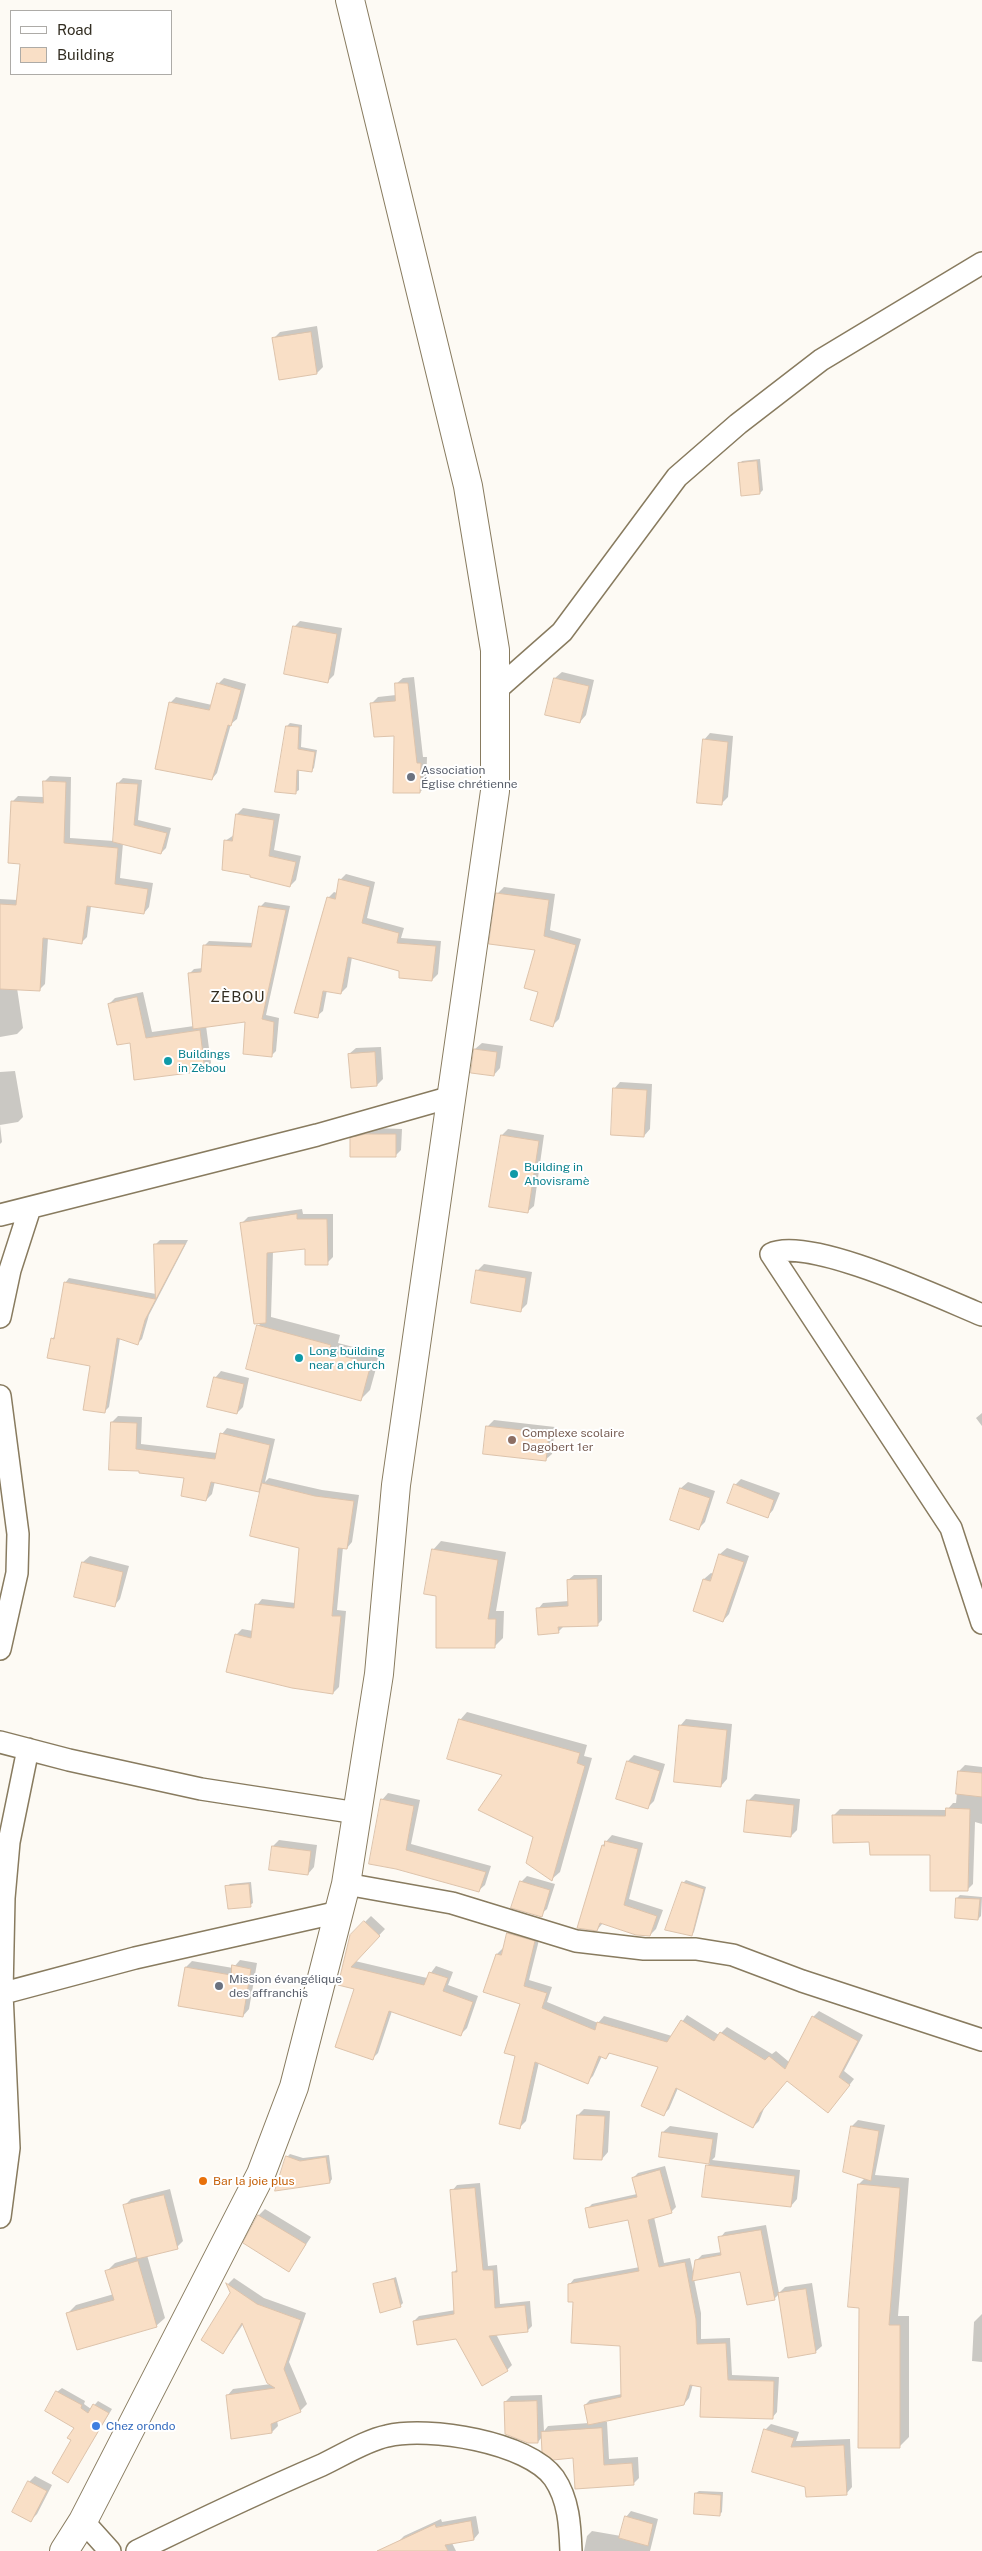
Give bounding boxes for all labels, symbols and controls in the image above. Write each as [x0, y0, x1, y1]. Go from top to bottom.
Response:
legend [10, 10, 172, 75]
text: Road [57, 21, 93, 38]
text: Building [57, 46, 115, 63]
place label: Association Église chrétienne [421, 763, 518, 791]
marker: Association Église chrétienne [405, 771, 417, 783]
district label: ZÈBOU [210, 988, 266, 1006]
place label: Buildings in Zèbou [178, 1047, 230, 1075]
marker: Buildings in Zèbou [162, 1055, 174, 1067]
place label: Building in Ahovisramè [524, 1160, 589, 1188]
marker: Building in Ahovisramè [508, 1168, 520, 1180]
place label: Long building near a church [309, 1344, 385, 1372]
marker: Long building near a church [293, 1352, 305, 1364]
place label: Complexe scolaire Dagobert 1er [522, 1426, 625, 1454]
marker: Complexe scolaire Dagobert 1er [506, 1434, 518, 1446]
place label: Mission évangélique des affranchis [229, 1972, 342, 2000]
marker: Mission évangélique des affranchis [213, 1980, 225, 1992]
place label: Bar la joie plus [213, 2174, 295, 2188]
marker: Bar la joie plus [197, 2175, 209, 2187]
place label: Chez orondo [106, 2419, 176, 2433]
marker: Chez orondo [90, 2420, 102, 2432]

